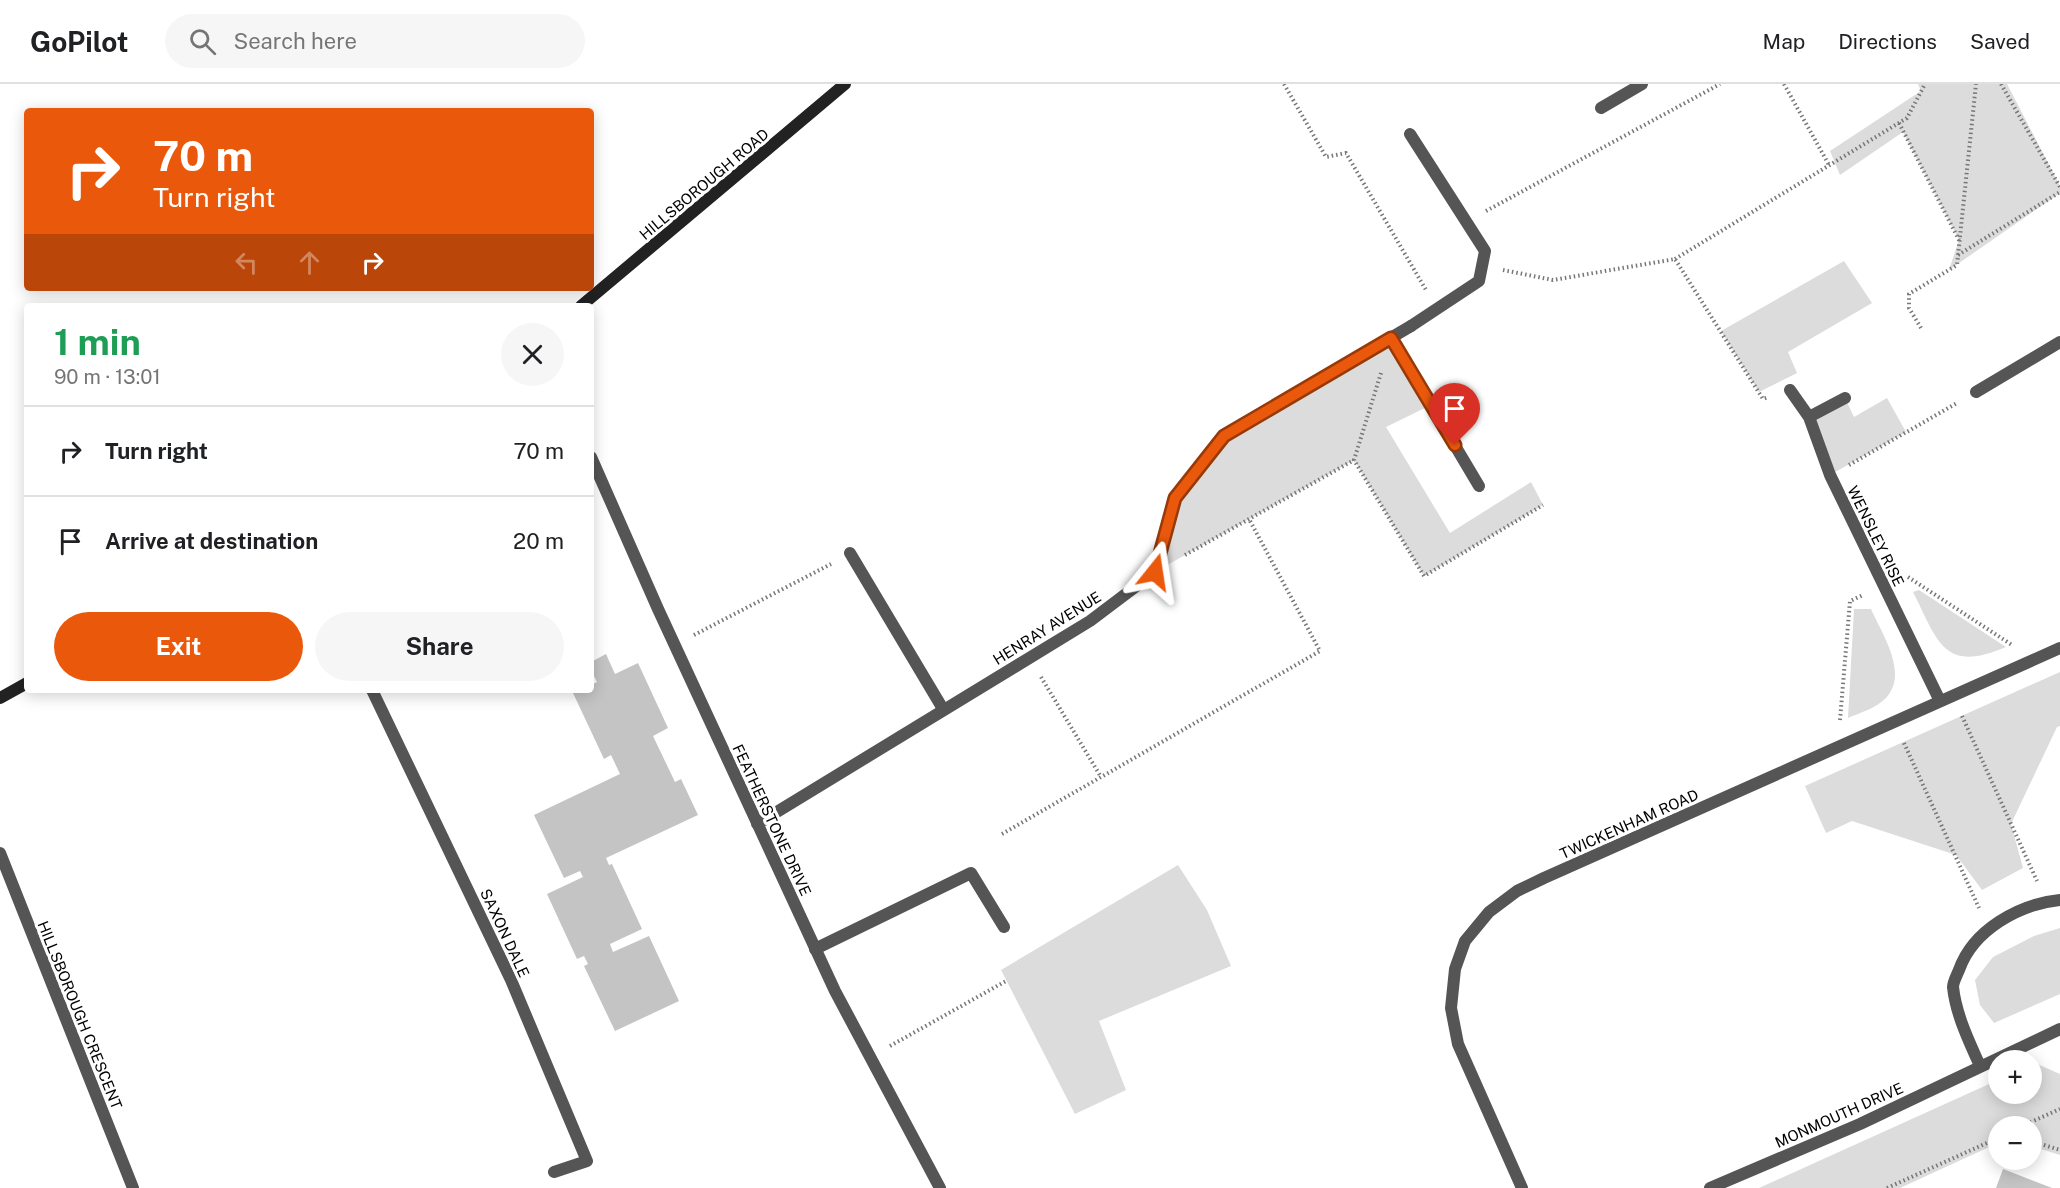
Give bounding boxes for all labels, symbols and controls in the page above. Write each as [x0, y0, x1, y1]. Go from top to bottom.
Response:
search box [165, 14, 585, 68]
text: GoPilot [30, 25, 129, 58]
icon: search [186, 25, 219, 58]
text: Search here [234, 28, 357, 54]
text: Map [1763, 29, 1805, 54]
text: Directions [1838, 29, 1937, 54]
text: Saved [1970, 29, 2030, 54]
street label: HILLSBOROUGH ROAD [636, 125, 772, 243]
text: 70 m [153, 131, 253, 180]
icon: right [54, 132, 132, 210]
text: Turn right [153, 181, 276, 213]
icon: left [230, 246, 263, 279]
icon: ahead [293, 246, 326, 279]
icon: right [356, 246, 389, 279]
text: 1 min [54, 321, 141, 363]
button: close [501, 323, 564, 386]
text: 90 m · 13:01 [54, 365, 161, 389]
pin [1429, 383, 1480, 445]
icon: arrive [1438, 392, 1471, 425]
icon: right [54, 435, 87, 468]
text: Turn right [105, 438, 208, 464]
text: 70 m [513, 438, 564, 464]
street label: WENSLEY RISE [1844, 483, 1908, 589]
icon: arrive [54, 525, 87, 558]
text: Arrive at destination [105, 528, 318, 554]
text: 20 m [513, 528, 564, 554]
position arrow [1123, 540, 1187, 604]
street label: HENRAY AVENUE [990, 588, 1104, 668]
button: Exit [54, 612, 303, 681]
button: Share [315, 612, 564, 681]
street label: FEATHERSTONE DRIVE [729, 742, 815, 898]
street label: TWICKENHAM ROAD [1557, 786, 1701, 862]
street label: SAXON DALE [477, 886, 533, 980]
street label: HILLSBOROUGH CRESCENT [34, 918, 126, 1112]
map controls [1988, 1050, 2042, 1170]
button: + [1988, 1050, 2042, 1104]
street label: MONMOUTH DRIVE [1772, 1079, 1906, 1151]
button: − [1988, 1116, 2042, 1170]

